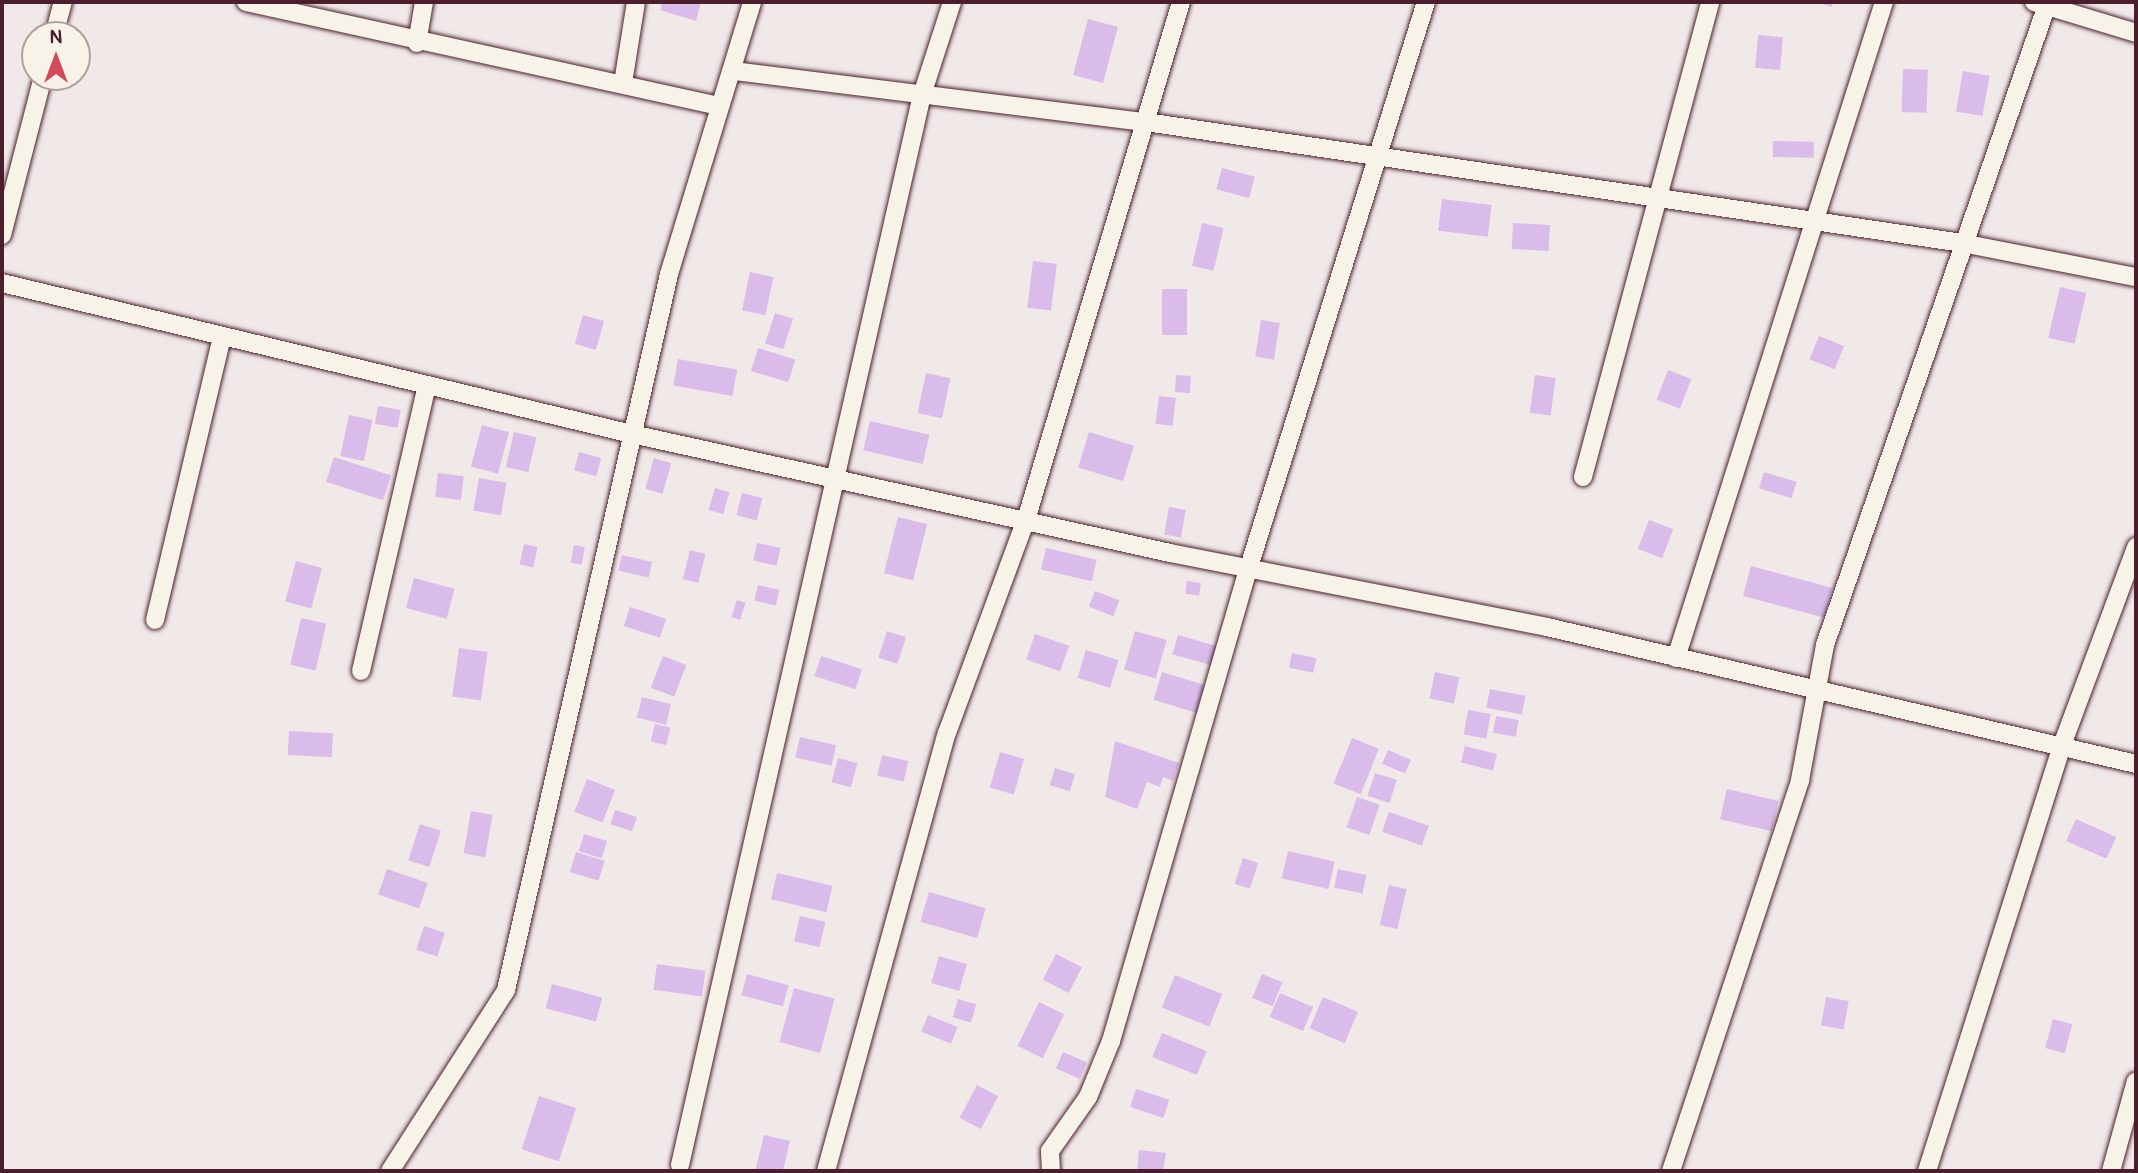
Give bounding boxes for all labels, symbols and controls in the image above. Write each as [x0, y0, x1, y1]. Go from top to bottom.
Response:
north arrow [21, 21, 91, 91]
text: N [50, 25, 62, 49]

